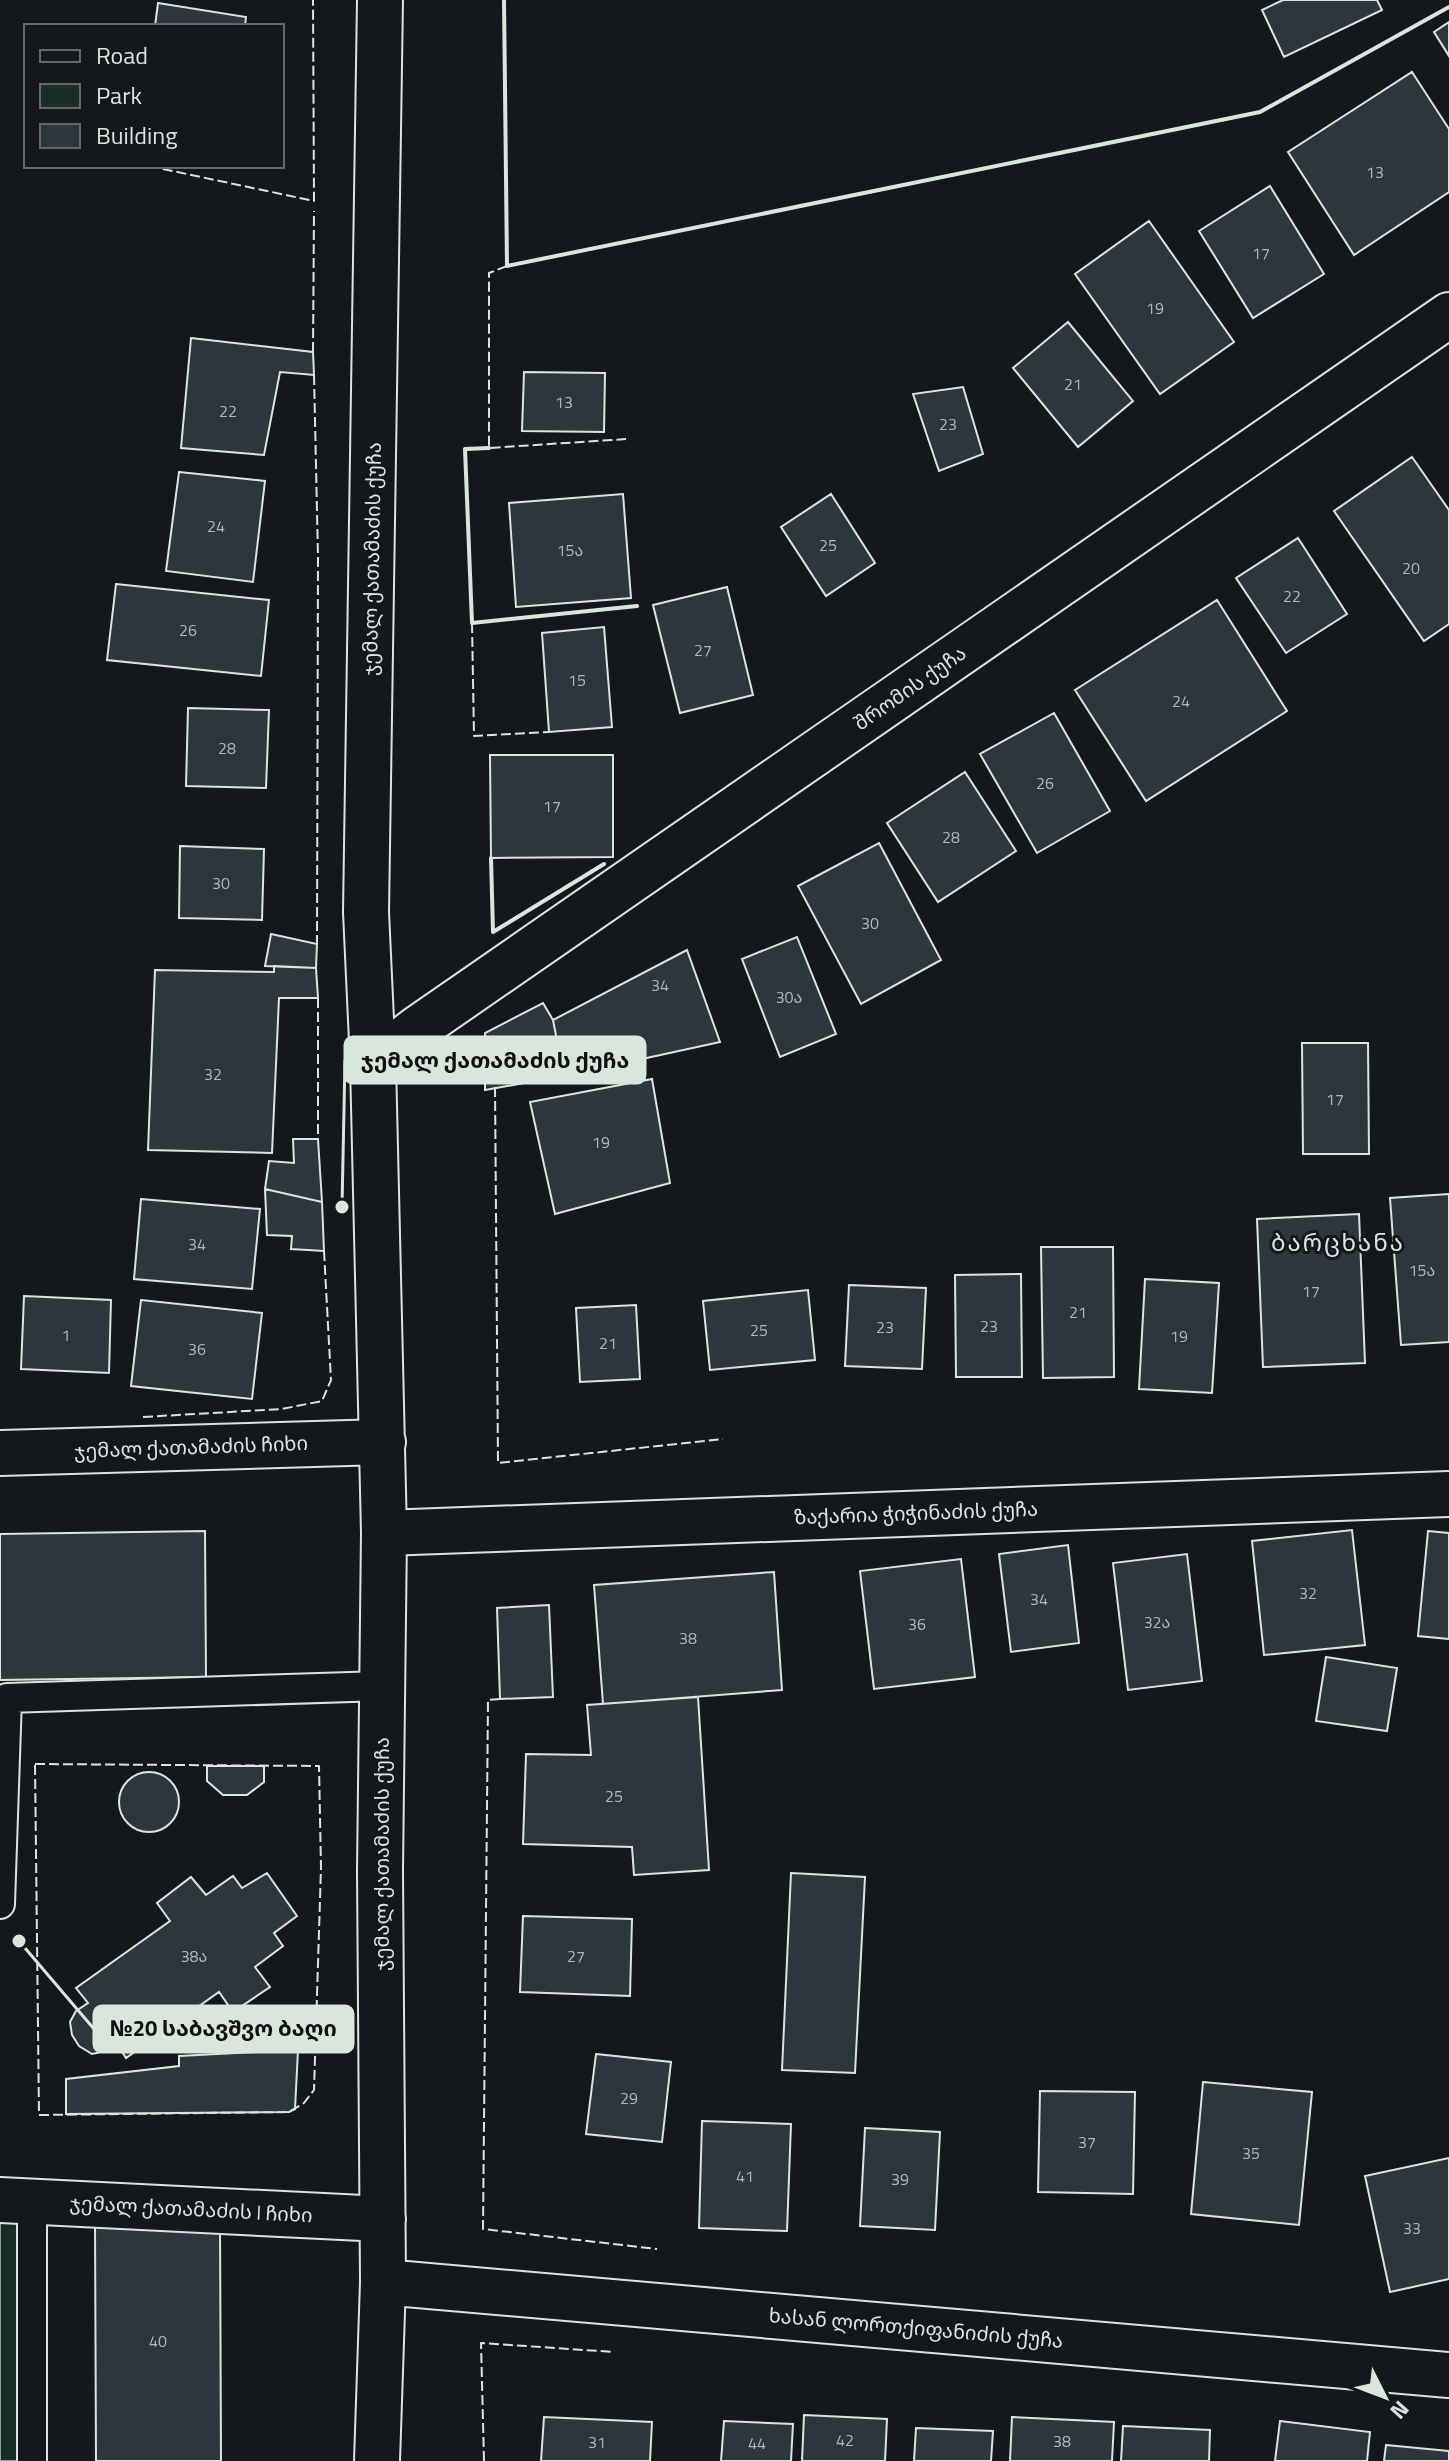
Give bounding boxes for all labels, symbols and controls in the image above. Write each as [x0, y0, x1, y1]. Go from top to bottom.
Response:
legend [24, 24, 284, 168]
text: Road [96, 37, 148, 73]
text: Park [96, 77, 142, 113]
text: Building [96, 117, 178, 153]
house number: 13 [1366, 160, 1384, 184]
house number: 17 [1252, 241, 1270, 265]
house number: 19 [1146, 296, 1164, 320]
house number: 21 [1064, 372, 1082, 396]
house number: 13 [555, 390, 573, 414]
house number: 22 [219, 399, 237, 423]
house number: 23 [939, 412, 957, 436]
street label: ჯემალ ქათამაძის ქუჩა [354, 442, 389, 676]
house number: 24 [207, 514, 225, 538]
house number: 25 [819, 533, 837, 557]
house number: 15ა [557, 538, 583, 562]
house number: 20 [1402, 556, 1420, 580]
house number: 22 [1283, 584, 1301, 608]
house number: 26 [179, 618, 197, 642]
street label: შრომის ქუჩა [847, 637, 972, 738]
house number: 27 [694, 638, 712, 662]
house number: 15 [568, 668, 586, 692]
house number: 24 [1172, 689, 1190, 713]
house number: 28 [218, 736, 236, 760]
house number: 26 [1036, 771, 1054, 795]
house number: 17 [543, 794, 561, 818]
house number: 28 [942, 825, 960, 849]
house number: 30 [212, 871, 230, 895]
house number: 30 [861, 911, 879, 935]
house number: 34 [651, 973, 669, 997]
house number: 30ა [776, 985, 802, 1009]
callout: ჯემალ ქათამაძის ქუჩა [345, 1037, 645, 1083]
text: ჯემალ ქათამაძის ქუჩა [361, 1043, 629, 1077]
house number: 32 [204, 1062, 222, 1086]
house number: 17 [1326, 1087, 1344, 1111]
house number: 19 [592, 1130, 610, 1154]
district label: ბარცხანა [1271, 1224, 1405, 1260]
house number: 34 [188, 1232, 206, 1256]
house number: 15ა [1409, 1258, 1435, 1282]
house number: 17 [1302, 1279, 1320, 1303]
house number: 21 [1069, 1300, 1087, 1324]
house number: 23 [980, 1314, 998, 1338]
house number: 23 [876, 1315, 894, 1339]
house number: 25 [750, 1318, 768, 1342]
house number: 1 [62, 1323, 70, 1347]
house number: 19 [1170, 1324, 1188, 1348]
house number: 21 [599, 1331, 617, 1355]
house number: 36 [188, 1337, 206, 1361]
street label: ჯემალ ქათამაძის ჩიხი [73, 1427, 308, 1466]
street label: ზაქარია ჭიჭინაძის ქუჩა [793, 1493, 1038, 1532]
house number: 32 [1299, 1581, 1317, 1605]
house number: 34 [1030, 1587, 1048, 1611]
house number: 32ა [1144, 1610, 1170, 1634]
house number: 36 [908, 1612, 926, 1636]
house number: 38 [679, 1626, 697, 1650]
street label: ჯემალ ქათამაძის ქუჩა [366, 1737, 397, 1971]
house number: 25 [605, 1784, 623, 1808]
house number: 38ა [181, 1944, 207, 1968]
house number: 27 [567, 1944, 585, 1968]
callout: №20 საბავშვო ბაღი [94, 2006, 353, 2052]
text: №20 საბავშვო ბაღი [109, 2011, 337, 2045]
house number: 29 [620, 2086, 638, 2110]
house number: 37 [1078, 2130, 1096, 2154]
house number: 35 [1242, 2141, 1260, 2165]
house number: 41 [736, 2164, 754, 2188]
house number: 39 [891, 2167, 909, 2191]
street label: ჯემალ ქათამაძის I ჩიხი [69, 2187, 313, 2230]
house number: 33 [1403, 2216, 1421, 2240]
street label: ხასან ლორთქიფანიძის ქუჩა [768, 2299, 1065, 2356]
house number: 40 [149, 2329, 167, 2353]
north arrow [1345, 2357, 1425, 2437]
text: N [1382, 2393, 1418, 2427]
house number: 42 [836, 2428, 854, 2452]
house number: 38 [1053, 2429, 1071, 2453]
house number: 31 [588, 2430, 606, 2454]
house number: 44 [748, 2431, 766, 2455]

